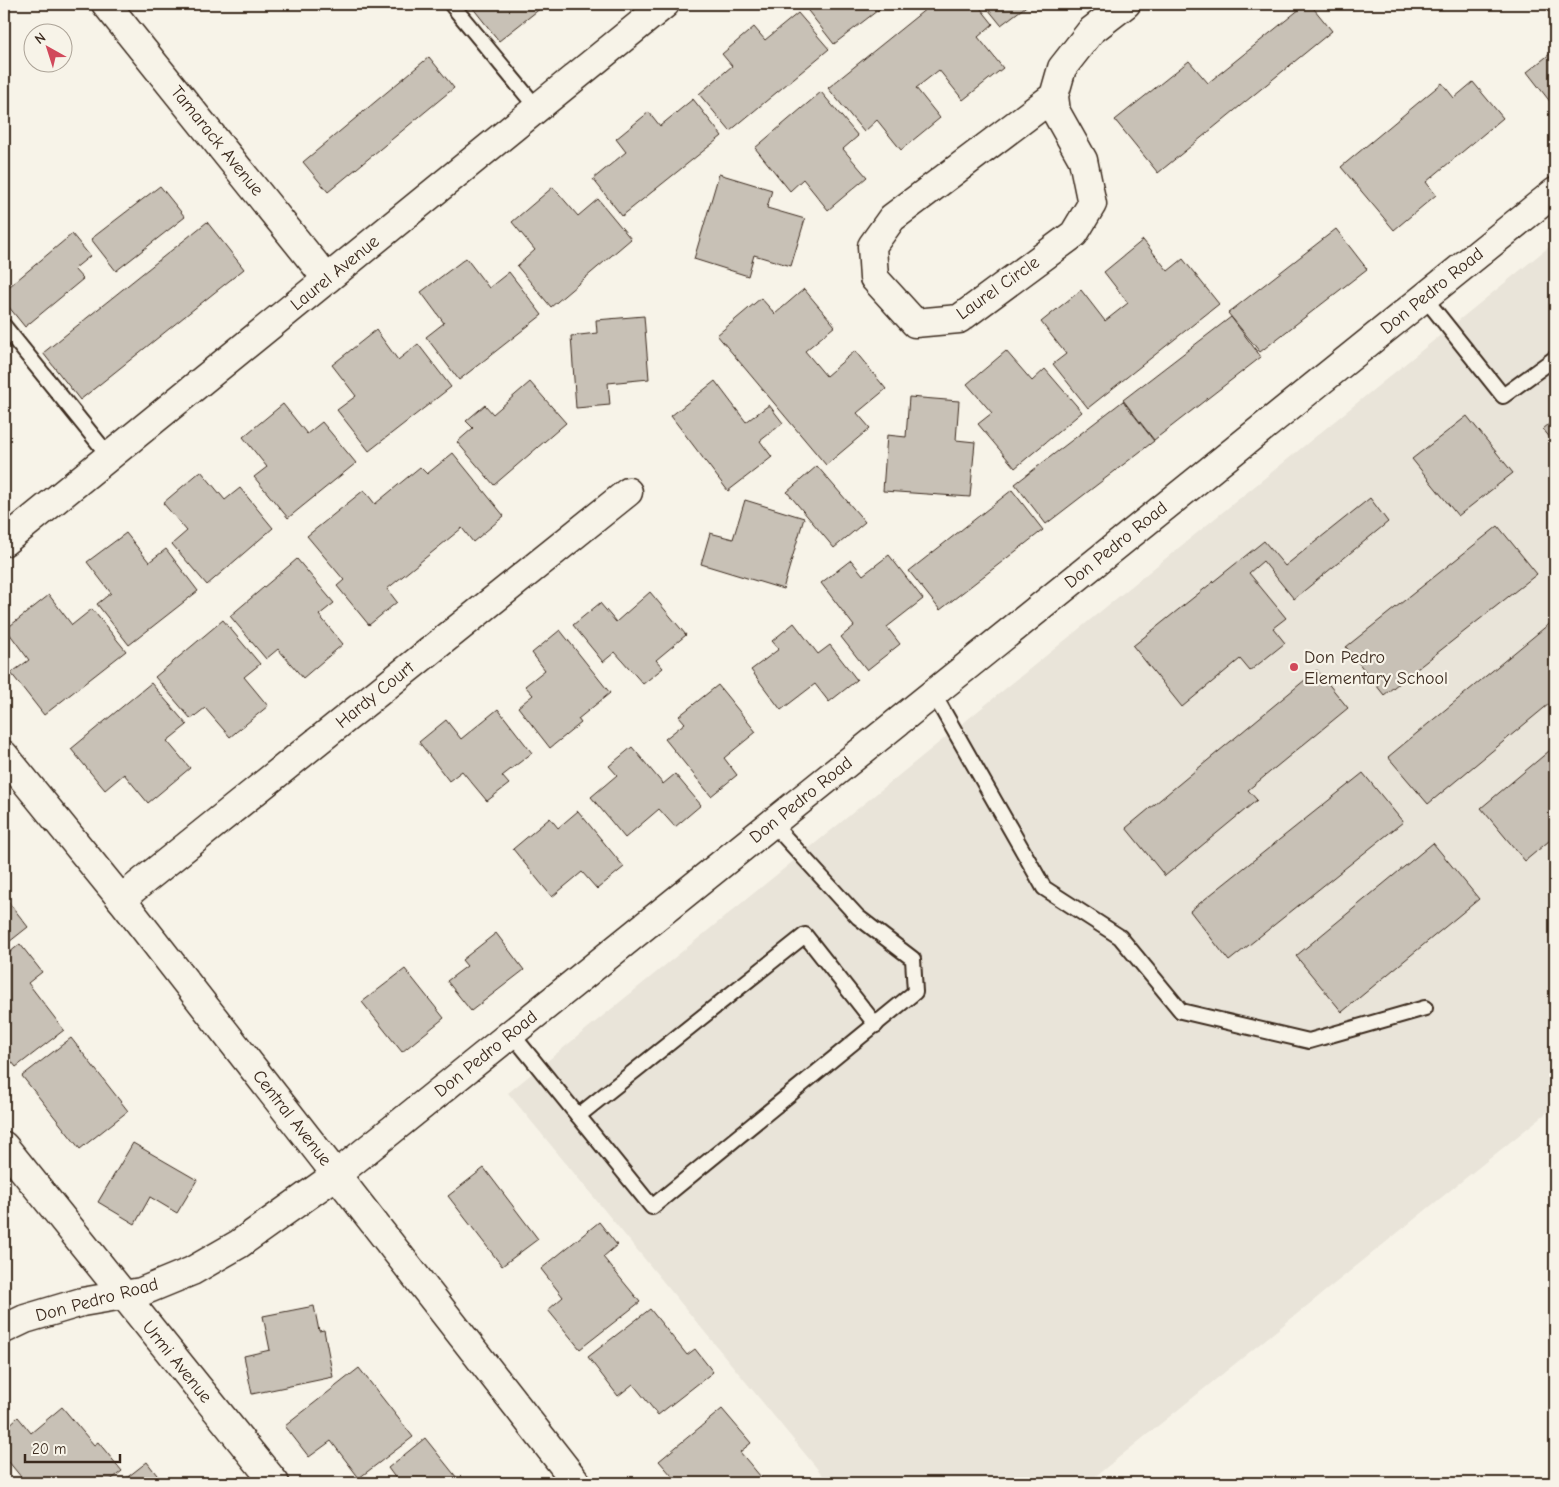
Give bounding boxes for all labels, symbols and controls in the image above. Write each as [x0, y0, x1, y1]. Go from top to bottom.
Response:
north arrow [22, 22, 72, 72]
text: N [31, 29, 49, 48]
street label: Tamarack Avenue [166, 82, 268, 200]
street label: Laurel Avenue [287, 231, 383, 315]
street label: Don Pedro Road [1376, 243, 1488, 339]
street label: Laurel Circle [953, 252, 1043, 324]
street label: Don Pedro Road [1060, 497, 1172, 593]
place label: Don Pedro Elementary School [1304, 647, 1448, 689]
street label: Hardy Court [332, 657, 419, 733]
marker: Don Pedro Elementary School [1288, 661, 1300, 673]
street label: Don Pedro Road [745, 752, 857, 848]
street label: Don Pedro Road [430, 1006, 542, 1102]
street label: Central Avenue [248, 1066, 336, 1170]
street label: Don Pedro Road [33, 1274, 161, 1326]
street label: Urmi Avenue [138, 1317, 216, 1407]
scale bar [25, 1432, 120, 1464]
text: 20 m [32, 1440, 66, 1458]

